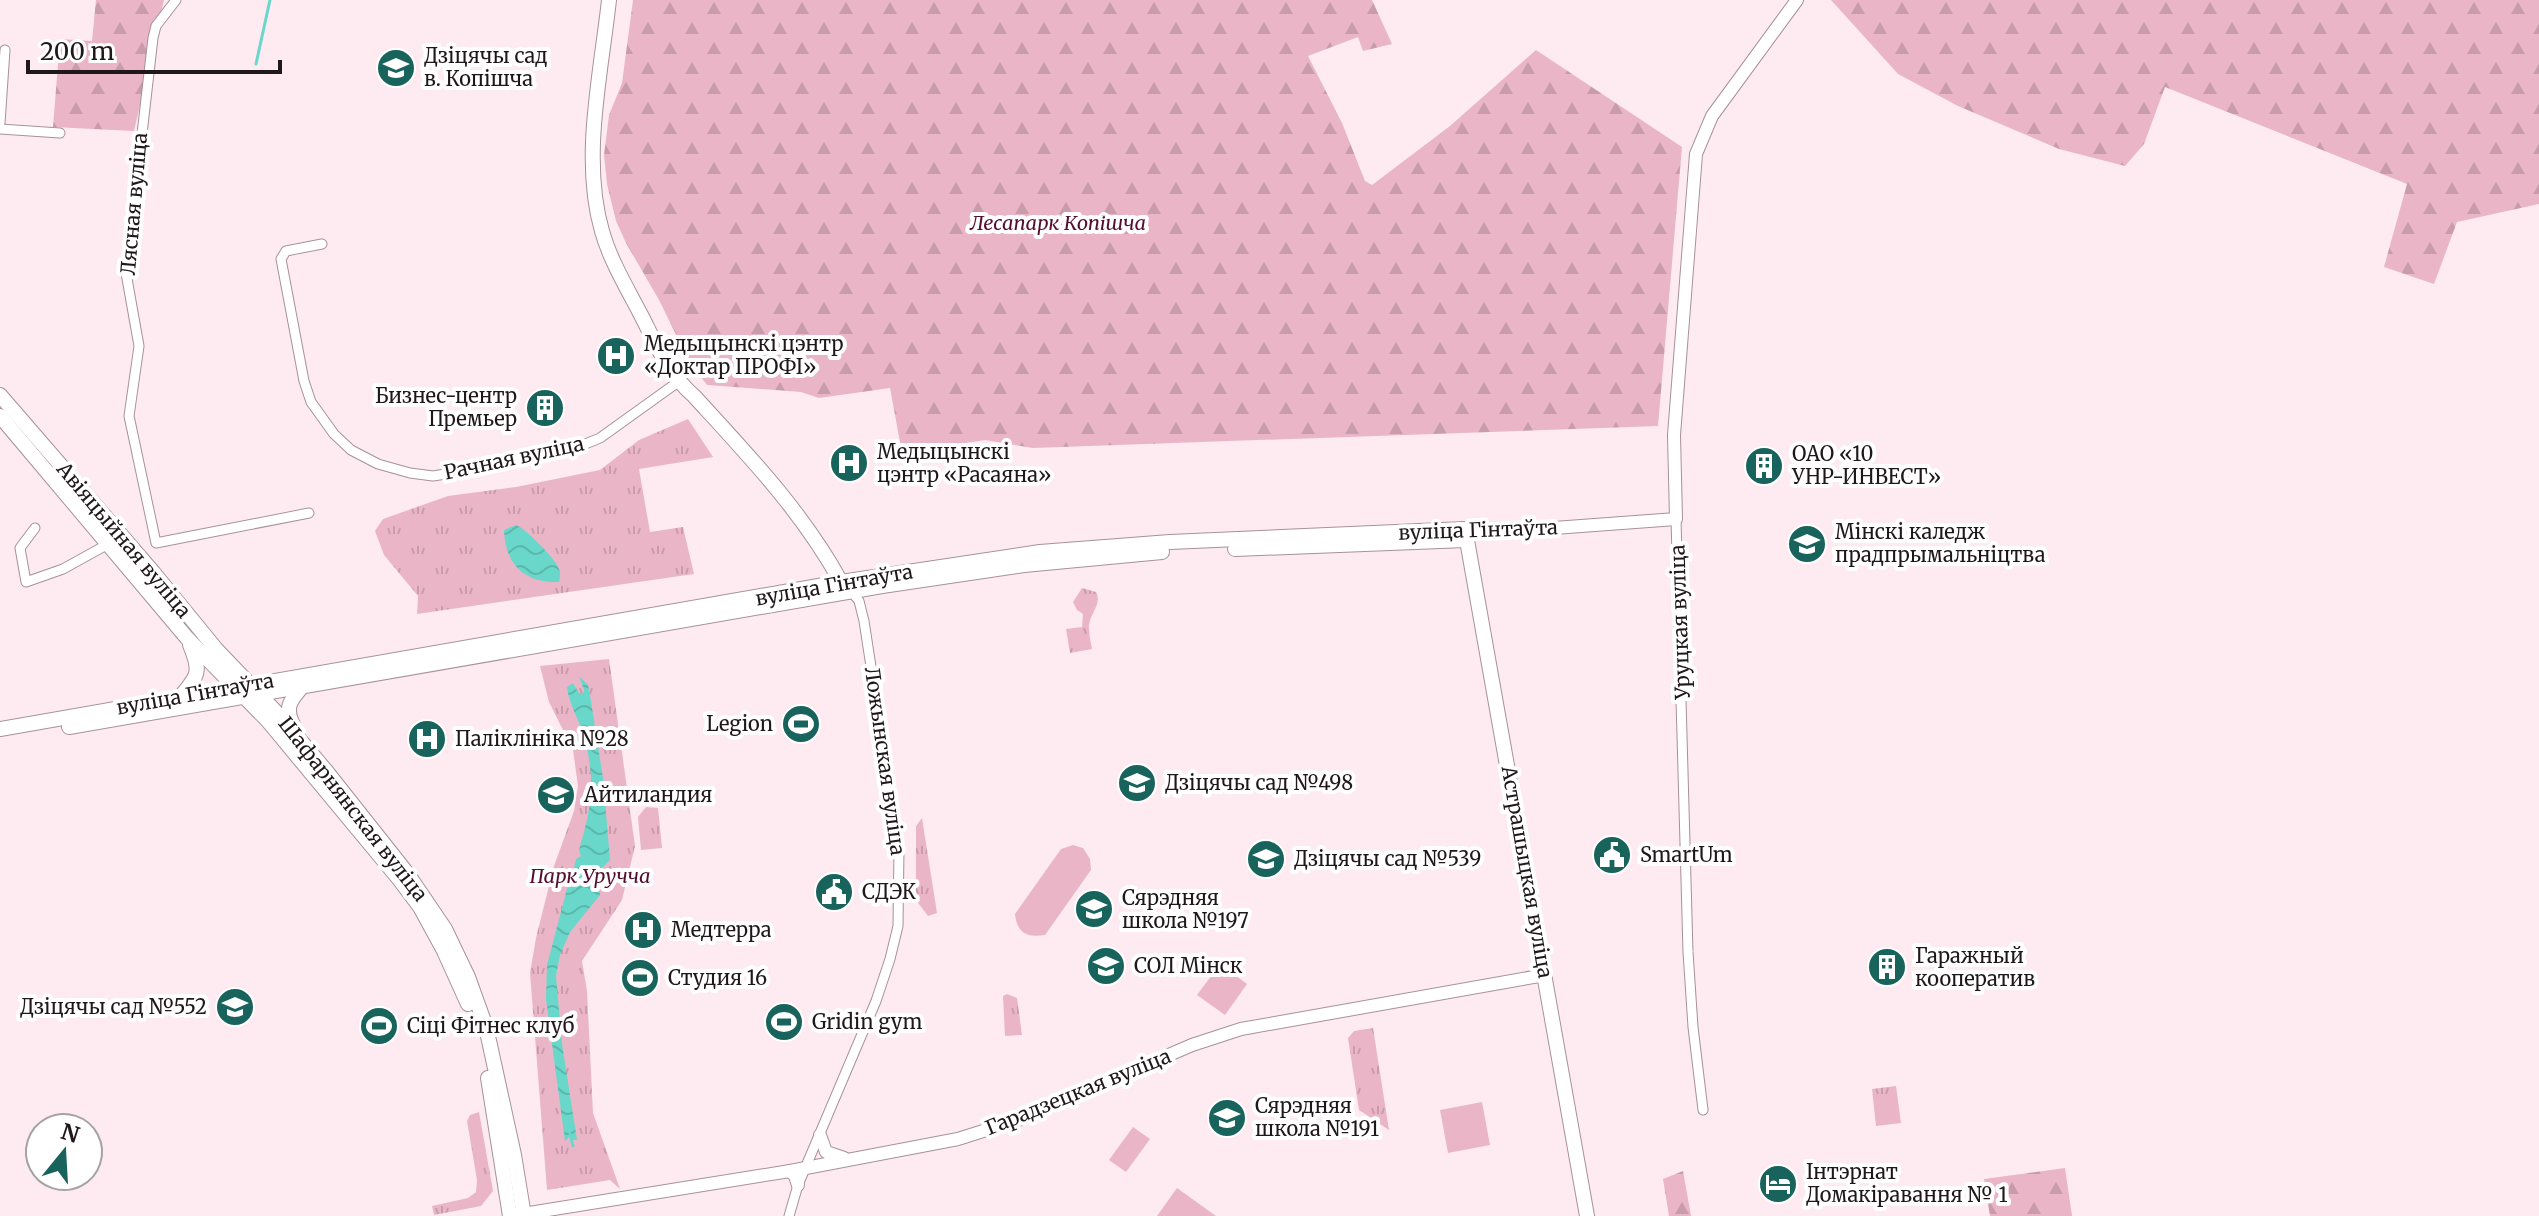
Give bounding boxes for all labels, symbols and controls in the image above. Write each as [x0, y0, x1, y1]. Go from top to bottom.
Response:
scale bar [28, 24, 280, 74]
text: 200 m [40, 36, 115, 67]
place label: Дзіцячы сад в. Копішча [424, 43, 548, 91]
school or university icon: Дзіцячы сад в. Копішча [375, 47, 417, 89]
street label: Лясная вуліца [115, 131, 152, 276]
park label: Лесапарк Копішча [969, 210, 1146, 235]
place label: Медыцынскі цэнтр «Доктар ПРОФІ» [644, 331, 844, 379]
hospital icon: Медыцынскі цэнтр «Доктар ПРОФІ» [595, 335, 637, 377]
place label: Бизнес-центр Премьер [375, 383, 517, 431]
building icon: Бизнес-центр Премьер [524, 387, 566, 429]
street label: Рачная вуліца [442, 430, 586, 485]
place label: Медыцынскі цэнтр «Расаяна» [877, 439, 1051, 487]
place label: ОАО «10 УНР-ИНВЕСТ» [1791, 441, 1941, 489]
hospital icon: Медыцынскі цэнтр «Расаяна» [828, 442, 870, 484]
building icon: ОАО «10 УНР-ИНВЕСТ» [1743, 445, 1785, 487]
street label: Авіяцыйная вуліца [51, 456, 197, 623]
street label: вуліца Гінтаўта [1398, 514, 1558, 545]
place label: Мінскі каледж прадпрымальніцтва [1835, 519, 2046, 567]
school or university icon: Мінскі каледж прадпрымальніцтва [1786, 523, 1828, 565]
street label: Уруцкая вуліца [1664, 544, 1695, 701]
street label: вуліца Гінтаўта [753, 558, 915, 611]
street label: Ложынская вуліца [860, 665, 911, 857]
street label: вуліца Гінтаўта [114, 667, 276, 720]
sports icon: Legion [780, 703, 822, 745]
street label: Шафарнянская вуліца [273, 711, 434, 906]
place label: Legion [706, 711, 773, 736]
hospital icon: Паліклініка №28 [406, 718, 448, 760]
place label: Паліклініка №28 [455, 726, 629, 751]
school or university icon: Дзіцячы сад №498 [1116, 762, 1158, 804]
street label: Астрашыцкая вуліца [1496, 763, 1559, 980]
place label: Дзіцячы сад №498 [1165, 770, 1353, 795]
school or university icon: Айтиландия [535, 774, 577, 816]
place label: Айтиландия [583, 782, 713, 807]
public building icon: SmartUm [1591, 834, 1633, 876]
school or university icon: Дзіцячы сад №539 [1245, 838, 1287, 880]
place label: SmartUm [1640, 842, 1733, 867]
place label: Дзіцячы сад №539 [1294, 846, 1481, 871]
park label: Парк Уручча [530, 863, 651, 888]
public building icon: СДЭК [813, 871, 855, 913]
place label: СДЭК [862, 879, 916, 904]
place label: Сярэдняя школа №197 [1122, 885, 1249, 933]
school or university icon: Сярэдняя школа №197 [1073, 888, 1115, 930]
hospital icon: Медтерра [622, 909, 664, 951]
place label: Медтерра [671, 917, 772, 942]
place label: Гаражный кооператив [1915, 943, 2035, 991]
school or university icon: СОЛ Мінск [1085, 945, 1127, 987]
building icon: Гаражный кооператив [1866, 946, 1908, 988]
place label: СОЛ Мінск [1134, 953, 1243, 978]
sports icon: Студия 16 [619, 957, 661, 999]
place label: Студия 16 [668, 965, 767, 990]
school or university icon: Дзіцячы сад №552 [214, 986, 256, 1028]
place label: Дзіцячы сад №552 [20, 994, 207, 1019]
sports icon: Gridin gym [763, 1001, 805, 1043]
sports icon: Сіці Фітнес клуб [358, 1005, 400, 1047]
place label: Gridin gym [812, 1009, 922, 1034]
place label: Сіці Фітнес клуб [407, 1013, 574, 1038]
street label: Гарадзецкая вуліца [981, 1043, 1175, 1140]
place label: Сярэдняя школа №191 [1255, 1093, 1379, 1141]
school or university icon: Сярэдняя школа №191 [1206, 1097, 1248, 1139]
north arrow [24, 1112, 104, 1192]
text: N [58, 1117, 83, 1149]
place label: Інтэрнат Домакіравання № 1 [1806, 1159, 2007, 1207]
hotel icon: Інтэрнат Домакіравання № 1 [1757, 1163, 1799, 1205]

